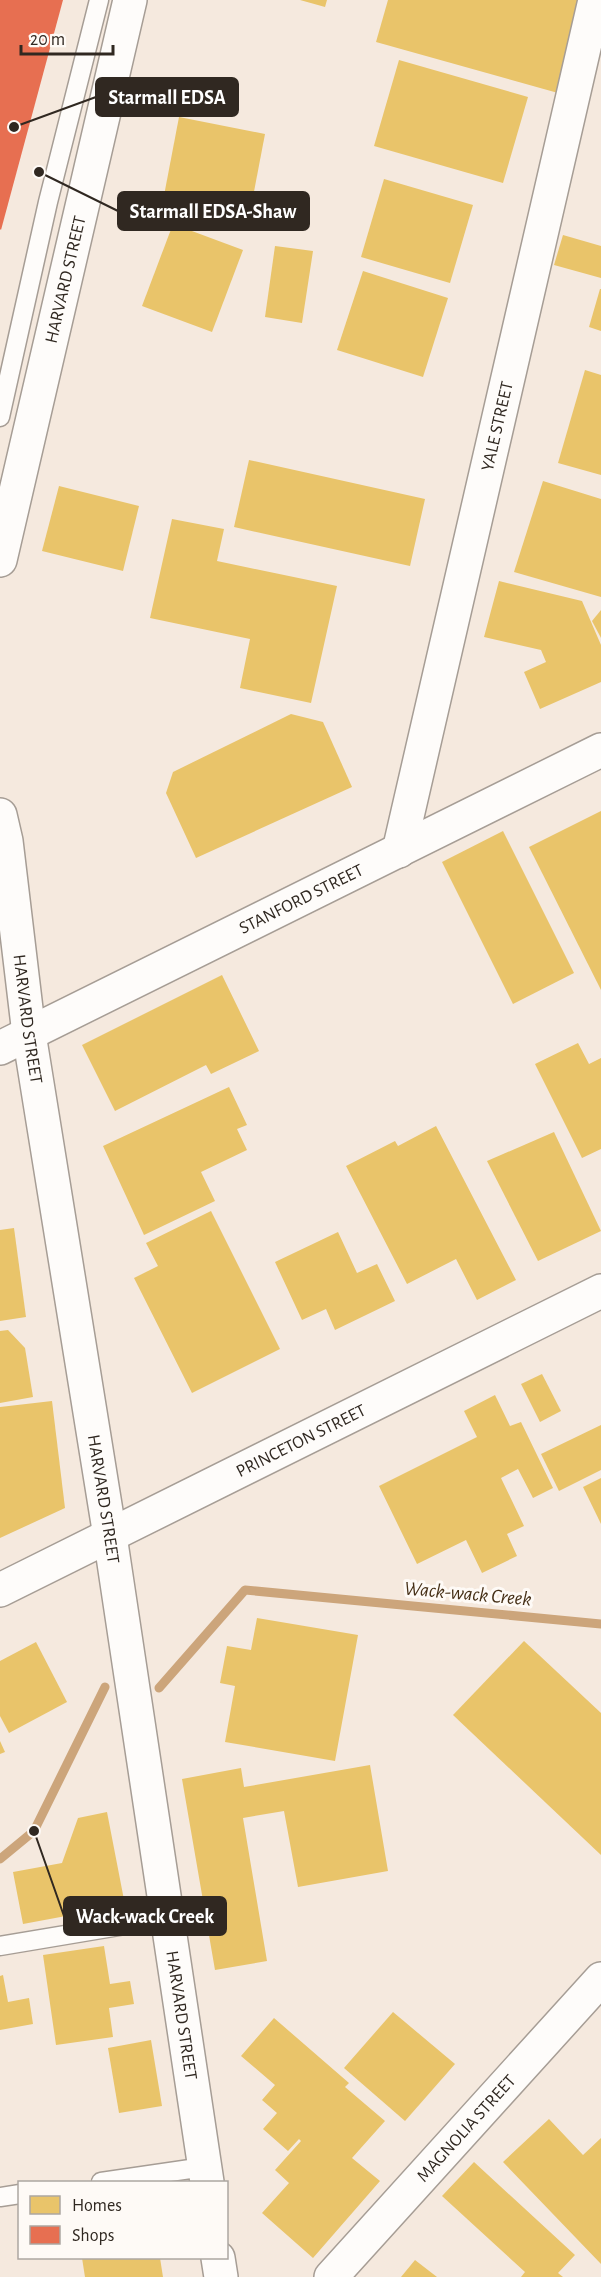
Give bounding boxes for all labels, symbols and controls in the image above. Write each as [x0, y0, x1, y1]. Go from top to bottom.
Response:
scale bar [21, 18, 112, 56]
text: 20 m [30, 31, 65, 49]
callout: Starmall EDSA [96, 78, 238, 116]
text: Starmall EDSA [108, 88, 226, 108]
callout: Starmall EDSA-Shaw [118, 192, 309, 230]
text: Starmall EDSA-Shaw [130, 202, 296, 222]
street label: HARVARD STREET [43, 214, 90, 345]
street label: YALE STREET [479, 380, 517, 473]
street label: STANFORD STREET [237, 861, 366, 938]
street label: HARVARD STREET [10, 953, 45, 1085]
street label: PRINCETON STREET [234, 1401, 369, 1481]
street label: HARVARD STREET [84, 1433, 122, 1565]
water label: Wack-wack Creek [403, 1578, 532, 1610]
callout: Wack-wack Creek [64, 1897, 226, 1935]
text: Wack-wack Creek [76, 1907, 214, 1927]
street label: HARVARD STREET [162, 1949, 200, 2081]
street label: MAGNOLIA STREET [414, 2072, 520, 2186]
legend [18, 2181, 228, 2259]
text: Homes [72, 2197, 122, 2215]
text: Shops [72, 2227, 114, 2245]

